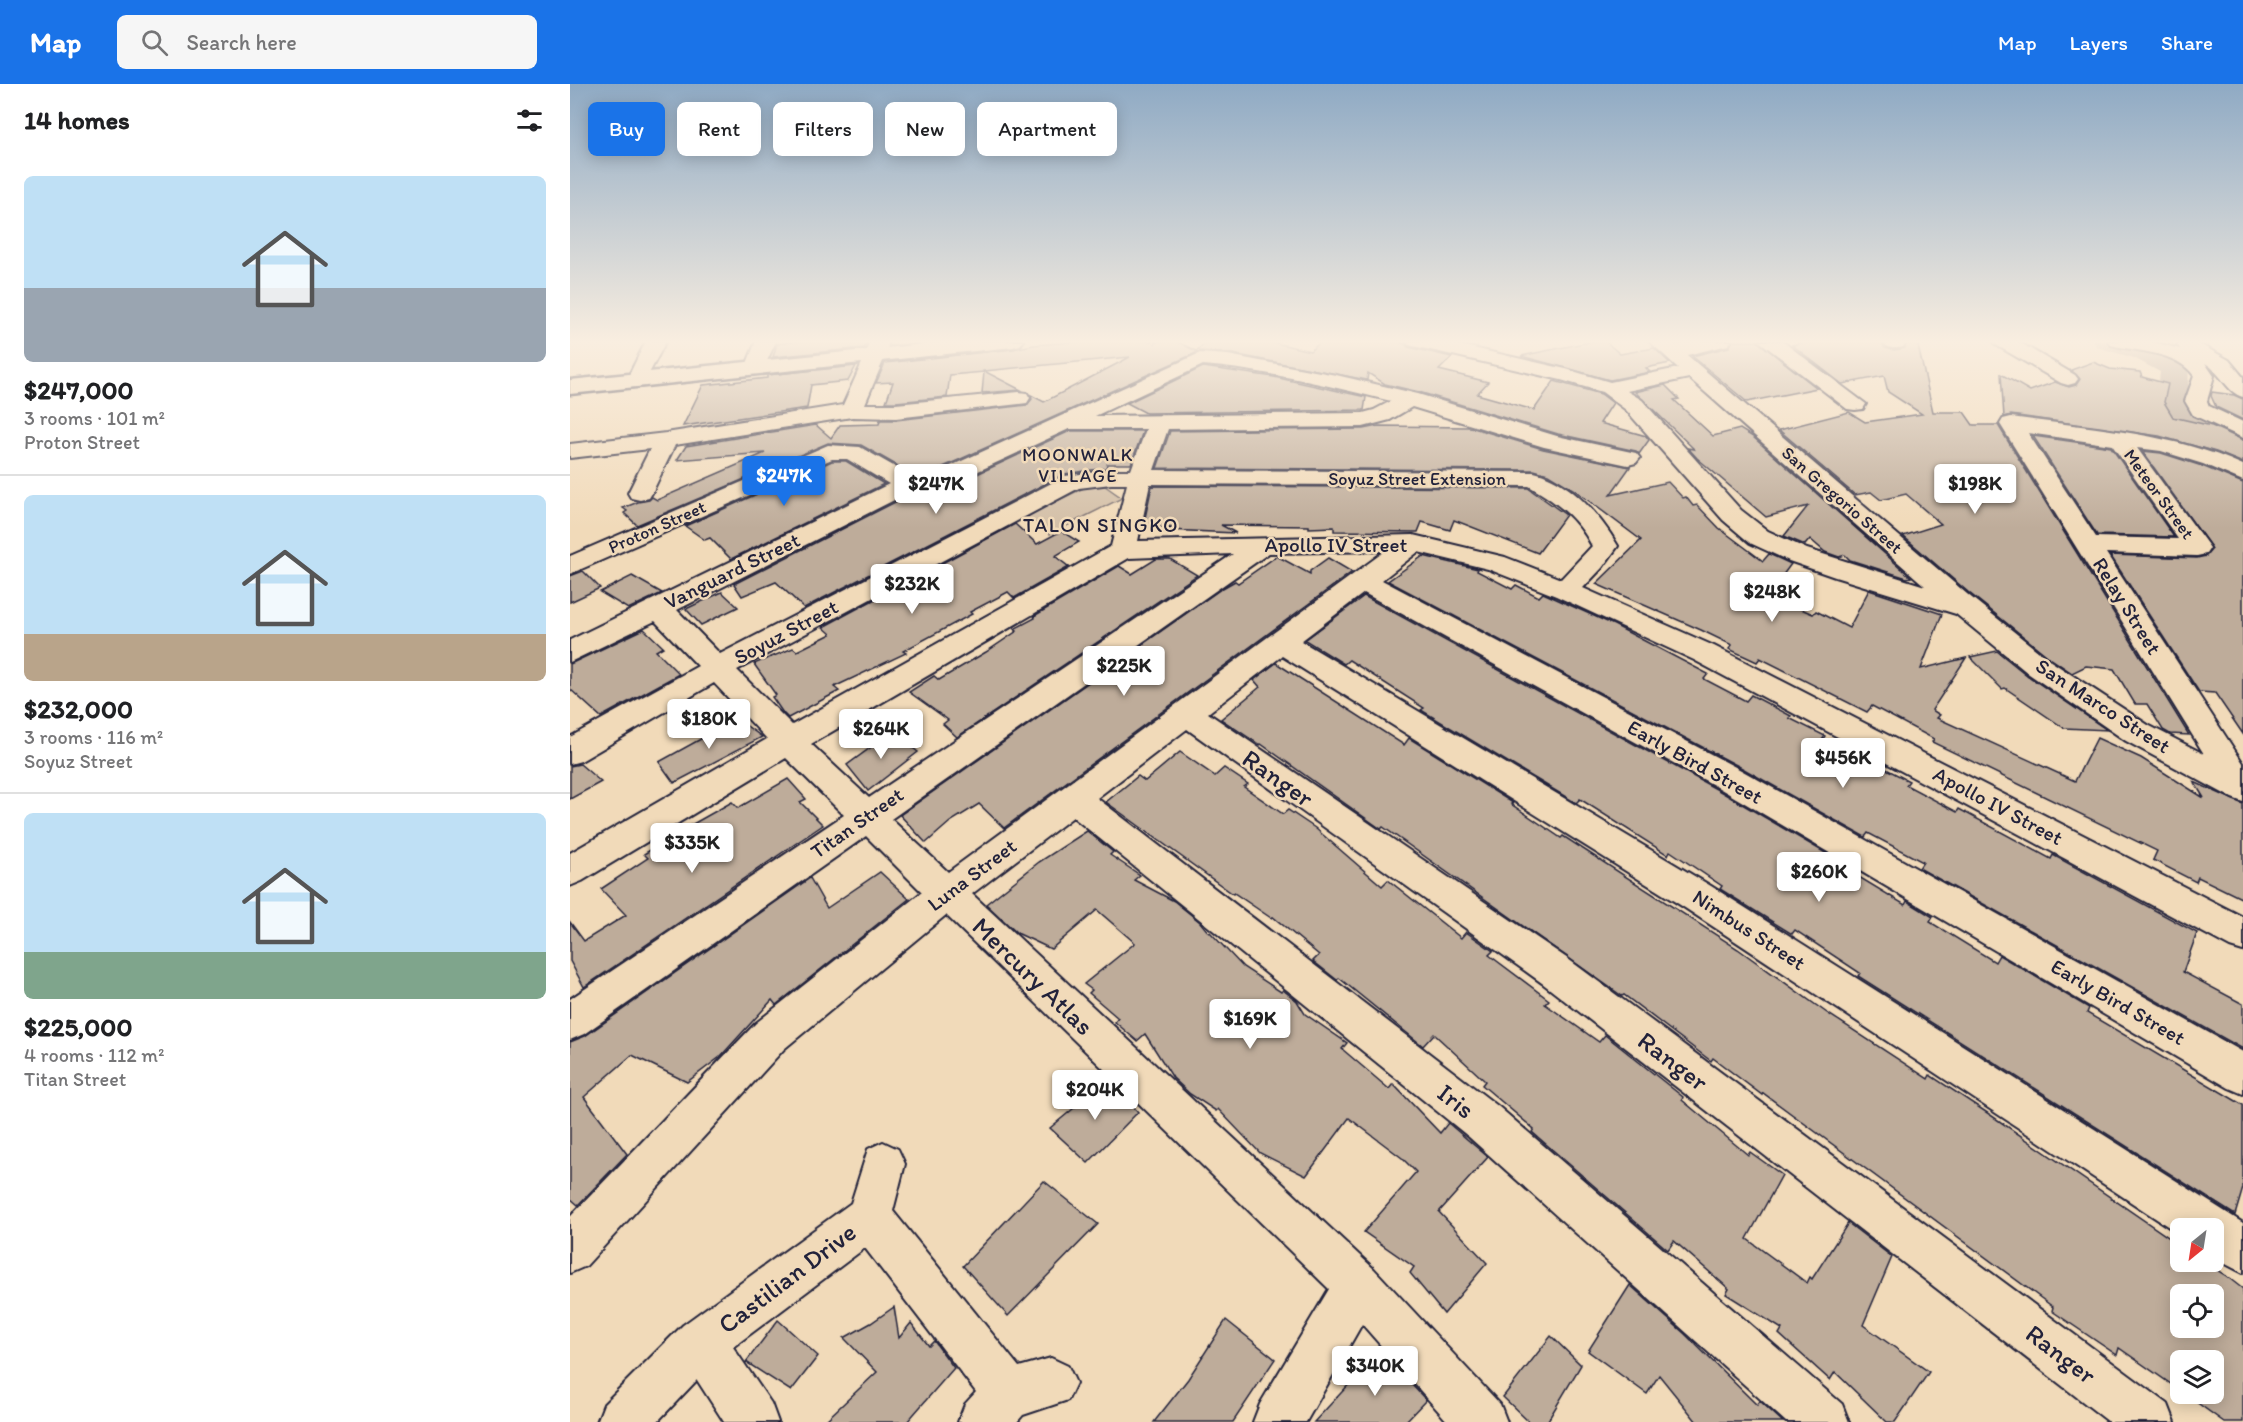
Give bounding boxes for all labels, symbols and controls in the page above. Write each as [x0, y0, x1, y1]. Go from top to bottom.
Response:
search box [117, 15, 537, 69]
text: Map [30, 25, 81, 59]
icon: search [138, 26, 171, 59]
text: Search here [186, 29, 297, 56]
text: Map [1998, 30, 2037, 55]
text: Layers [2070, 30, 2128, 55]
text: Share [2161, 30, 2213, 55]
chip: Buy [588, 102, 665, 156]
chip: Rent [677, 102, 761, 156]
chip: Filters [773, 102, 873, 156]
chip: New [885, 102, 965, 156]
chip: Apartment [977, 102, 1117, 156]
text: 14 homes [24, 104, 130, 136]
icon: filters [513, 104, 546, 137]
icon: home [231, 215, 339, 323]
text: $247,000 [24, 374, 134, 406]
text: 3 rooms · 101 m² [24, 406, 165, 430]
text: Proton Street [24, 430, 140, 454]
street label: San Gregorio Street [1777, 442, 1907, 559]
district label: MOONWALK VILLAGE [1022, 444, 1134, 487]
street label: Meteor Street [2119, 445, 2199, 544]
pin: $247K [742, 456, 826, 507]
text: $247K [756, 463, 812, 487]
pin: $247K [894, 464, 978, 515]
pin: $198K [1933, 464, 2017, 515]
street label: Soyuz Street Extension [1328, 468, 1506, 490]
text: $247K [908, 471, 964, 495]
text: $198K [1948, 471, 2002, 495]
street label: Proton Street [605, 496, 709, 558]
district label: TALON SINGKO [1023, 513, 1179, 537]
street label: Vanguard Street [660, 527, 804, 614]
street label: Apollo IV Street [1264, 532, 1408, 557]
icon: home [231, 534, 339, 642]
street label: Relay Street [2088, 553, 2167, 659]
pin: $232K [870, 564, 954, 615]
text: $232K [885, 571, 939, 595]
pin: $248K [1730, 572, 1814, 623]
text: $248K [1744, 579, 1800, 603]
street label: Soyuz Street [729, 594, 842, 669]
pin: $225K [1082, 646, 1166, 697]
text: $225K [1097, 653, 1151, 677]
street label: San Marco Street [2031, 653, 2175, 758]
text: $232,000 [24, 693, 133, 725]
pin: $180K [667, 699, 751, 750]
text: $180K [681, 706, 737, 730]
pin: $264K [839, 709, 923, 760]
street label: Early Bird Street [1623, 714, 1767, 809]
text: $264K [853, 716, 909, 740]
text: 3 rooms · 116 m² [24, 725, 163, 749]
pin: $456K [1801, 738, 1885, 789]
street label: Ranger [1236, 742, 1320, 814]
text: $456K [1815, 745, 1871, 769]
text: Soyuz Street [24, 749, 133, 773]
street label: Apollo IV Street [1929, 761, 2067, 850]
street label: Titan Street [806, 781, 908, 864]
pin: $335K [650, 823, 734, 874]
text: $335K [664, 830, 720, 854]
street label: Luna Street [922, 833, 1021, 916]
icon: home [231, 852, 339, 960]
pin: $260K [1777, 852, 1861, 903]
text: $260K [1791, 859, 1847, 883]
street label: Nimbus Street [1688, 884, 1810, 975]
street label: Mercury Atlas [966, 910, 1100, 1042]
street label: Early Bird Street [2047, 953, 2190, 1050]
pin: $169K [1208, 999, 1292, 1050]
text: $169K [1223, 1006, 1277, 1030]
text: $225,000 [24, 1011, 132, 1043]
street label: Ranger [1631, 1024, 1715, 1098]
text: 4 rooms · 112 m² [24, 1043, 164, 1067]
text: Titan Street [24, 1067, 126, 1091]
pin: $204K [1053, 1070, 1137, 1121]
text: $204K [1066, 1077, 1124, 1101]
street label: Iris [1431, 1077, 1481, 1125]
street label: Castilian Drive [712, 1216, 862, 1340]
north arrow [2170, 1218, 2224, 1272]
map controls [2170, 1218, 2224, 1404]
button: locate [2170, 1284, 2224, 1338]
street label: Ranger [2019, 1317, 2103, 1391]
pin: $340K [1333, 1346, 1417, 1397]
button: layers [2170, 1350, 2224, 1404]
text: $340K [1346, 1353, 1404, 1377]

